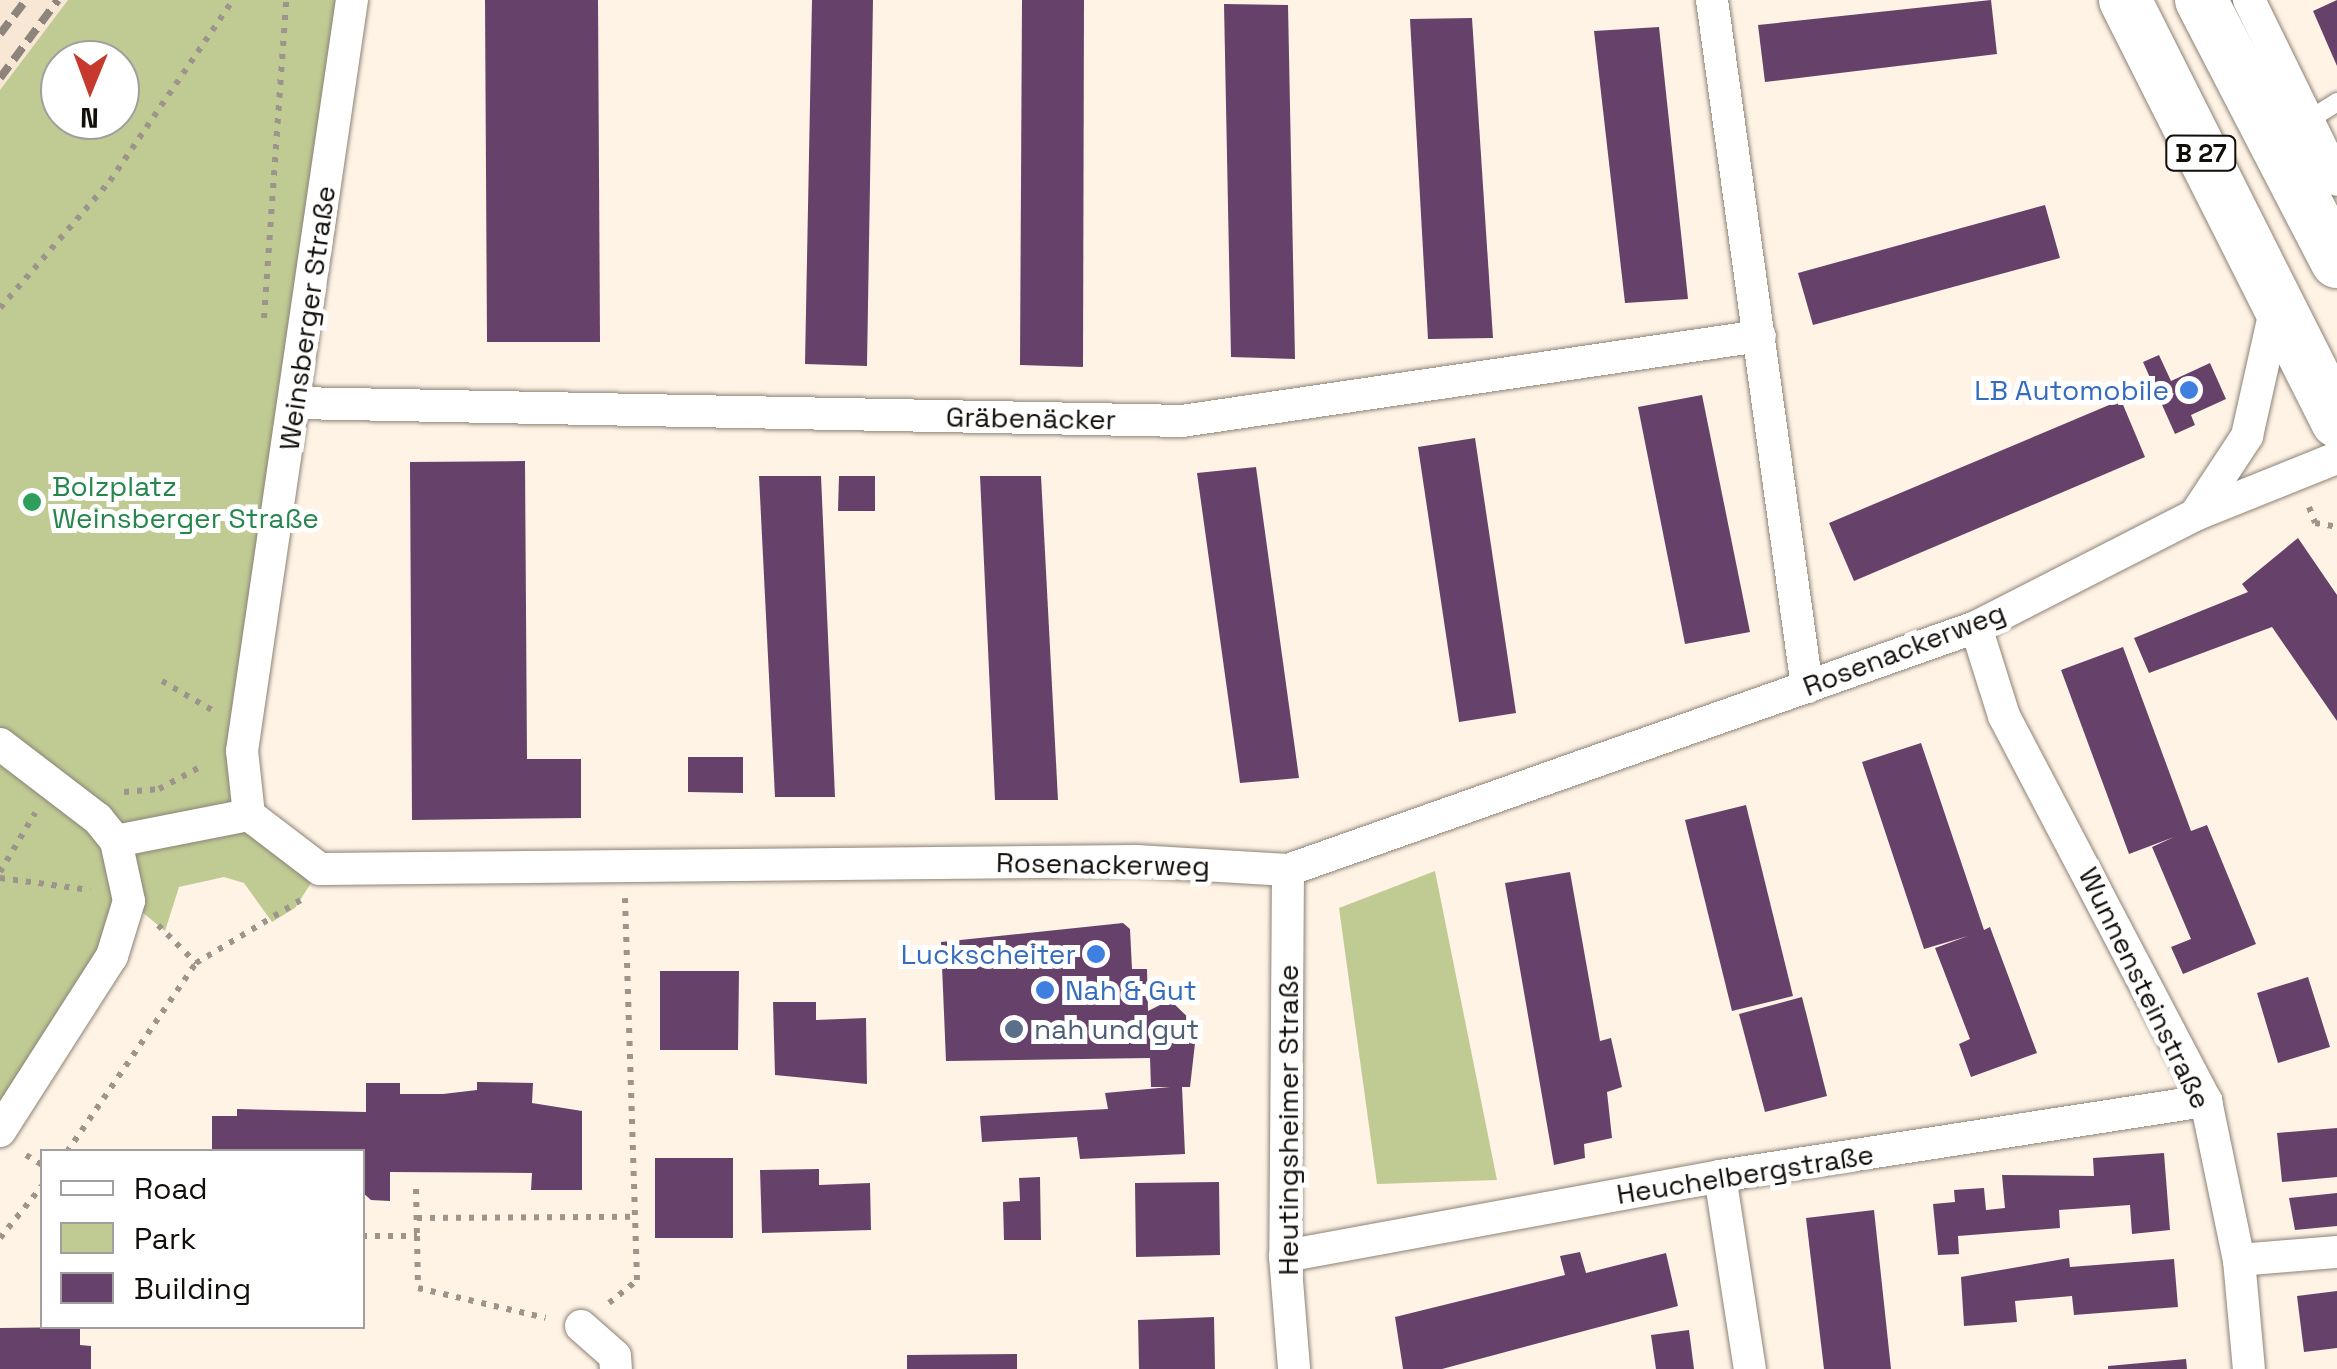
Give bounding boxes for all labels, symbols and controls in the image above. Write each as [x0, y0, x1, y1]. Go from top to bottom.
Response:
north arrow [40, 40, 140, 140]
text: N [80, 100, 99, 136]
road number: B 27 [2164, 133, 2238, 173]
street label: Weinsberger Straße [272, 184, 342, 452]
place label: LB Automobile [1974, 373, 2169, 407]
marker: LB Automobile [2178, 379, 2200, 401]
street label: Gräbenäcker [946, 400, 1116, 436]
place label: Bolzplatz Weinsberger Straße [52, 469, 319, 535]
marker: Bolzplatz Weinsberger Straße [21, 491, 43, 513]
street label: Rosenackerweg [1798, 595, 2010, 703]
street label: Rosenackerweg [996, 845, 1210, 883]
street label: Wunnensteinstraße [2072, 862, 2218, 1114]
place label: Luckscheiter [901, 937, 1076, 971]
marker: Luckscheiter [1085, 943, 1107, 965]
street label: Heutingsheimer Straße [1271, 964, 1305, 1276]
place label: Nah & Gut [1065, 973, 1197, 1007]
marker: Nah & Gut [1034, 979, 1056, 1001]
place label: nah und gut [1034, 1012, 1199, 1046]
marker: nah und gut [1003, 1018, 1025, 1040]
street label: Heuchelbergstraße [1614, 1137, 1876, 1211]
legend [40, 1149, 365, 1329]
text: Road [134, 1169, 208, 1208]
text: Park [134, 1219, 196, 1258]
text: Building [134, 1269, 251, 1308]

